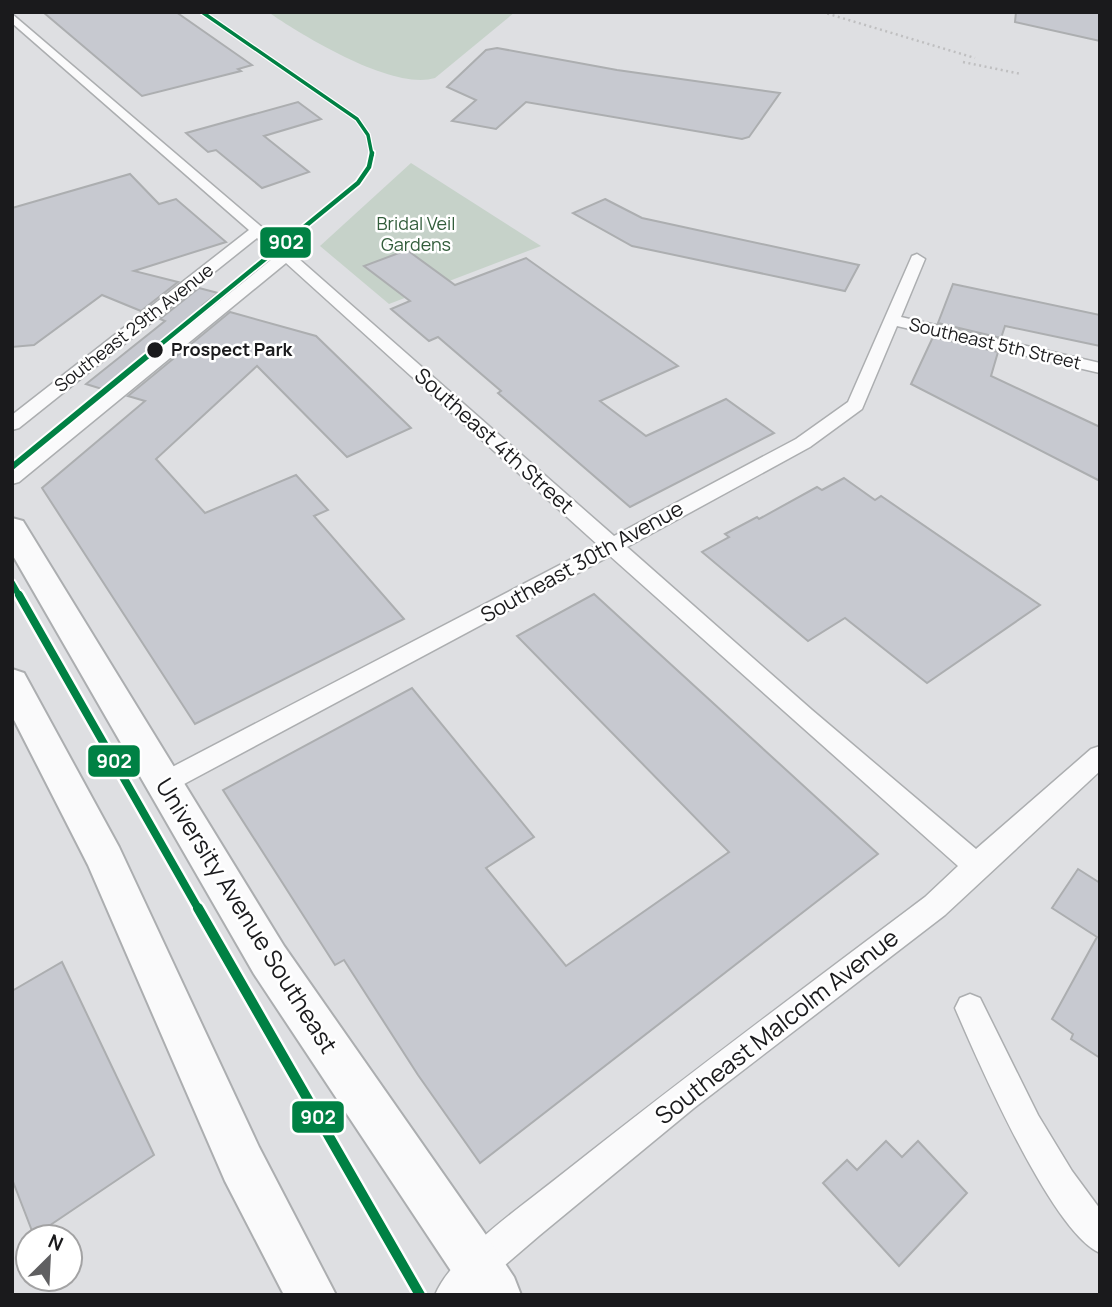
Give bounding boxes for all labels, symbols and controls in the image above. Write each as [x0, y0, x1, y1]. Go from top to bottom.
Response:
park label: Bridal Veil Gardens [377, 211, 455, 256]
line badge: 902 [259, 226, 312, 259]
text: 902 [268, 229, 304, 255]
street label: Southeast 29th Avenue [49, 258, 218, 397]
street label: Southeast 5th Street [907, 312, 1084, 374]
place label: Prospect Park [171, 337, 294, 361]
marker: Prospect Park [145, 340, 165, 360]
street label: Southeast 4th Street [409, 361, 580, 519]
street label: Southeast 30th Avenue [475, 494, 688, 629]
line badge: 902 [87, 744, 141, 778]
text: 902 [96, 748, 132, 774]
street label: University Avenue Southeast [149, 771, 346, 1059]
street label: Southeast Malcolm Avenue [648, 920, 905, 1131]
line badge: 902 [291, 1100, 345, 1134]
text: 902 [300, 1104, 336, 1130]
north arrow [14, 1223, 84, 1293]
text: N [44, 1228, 67, 1257]

